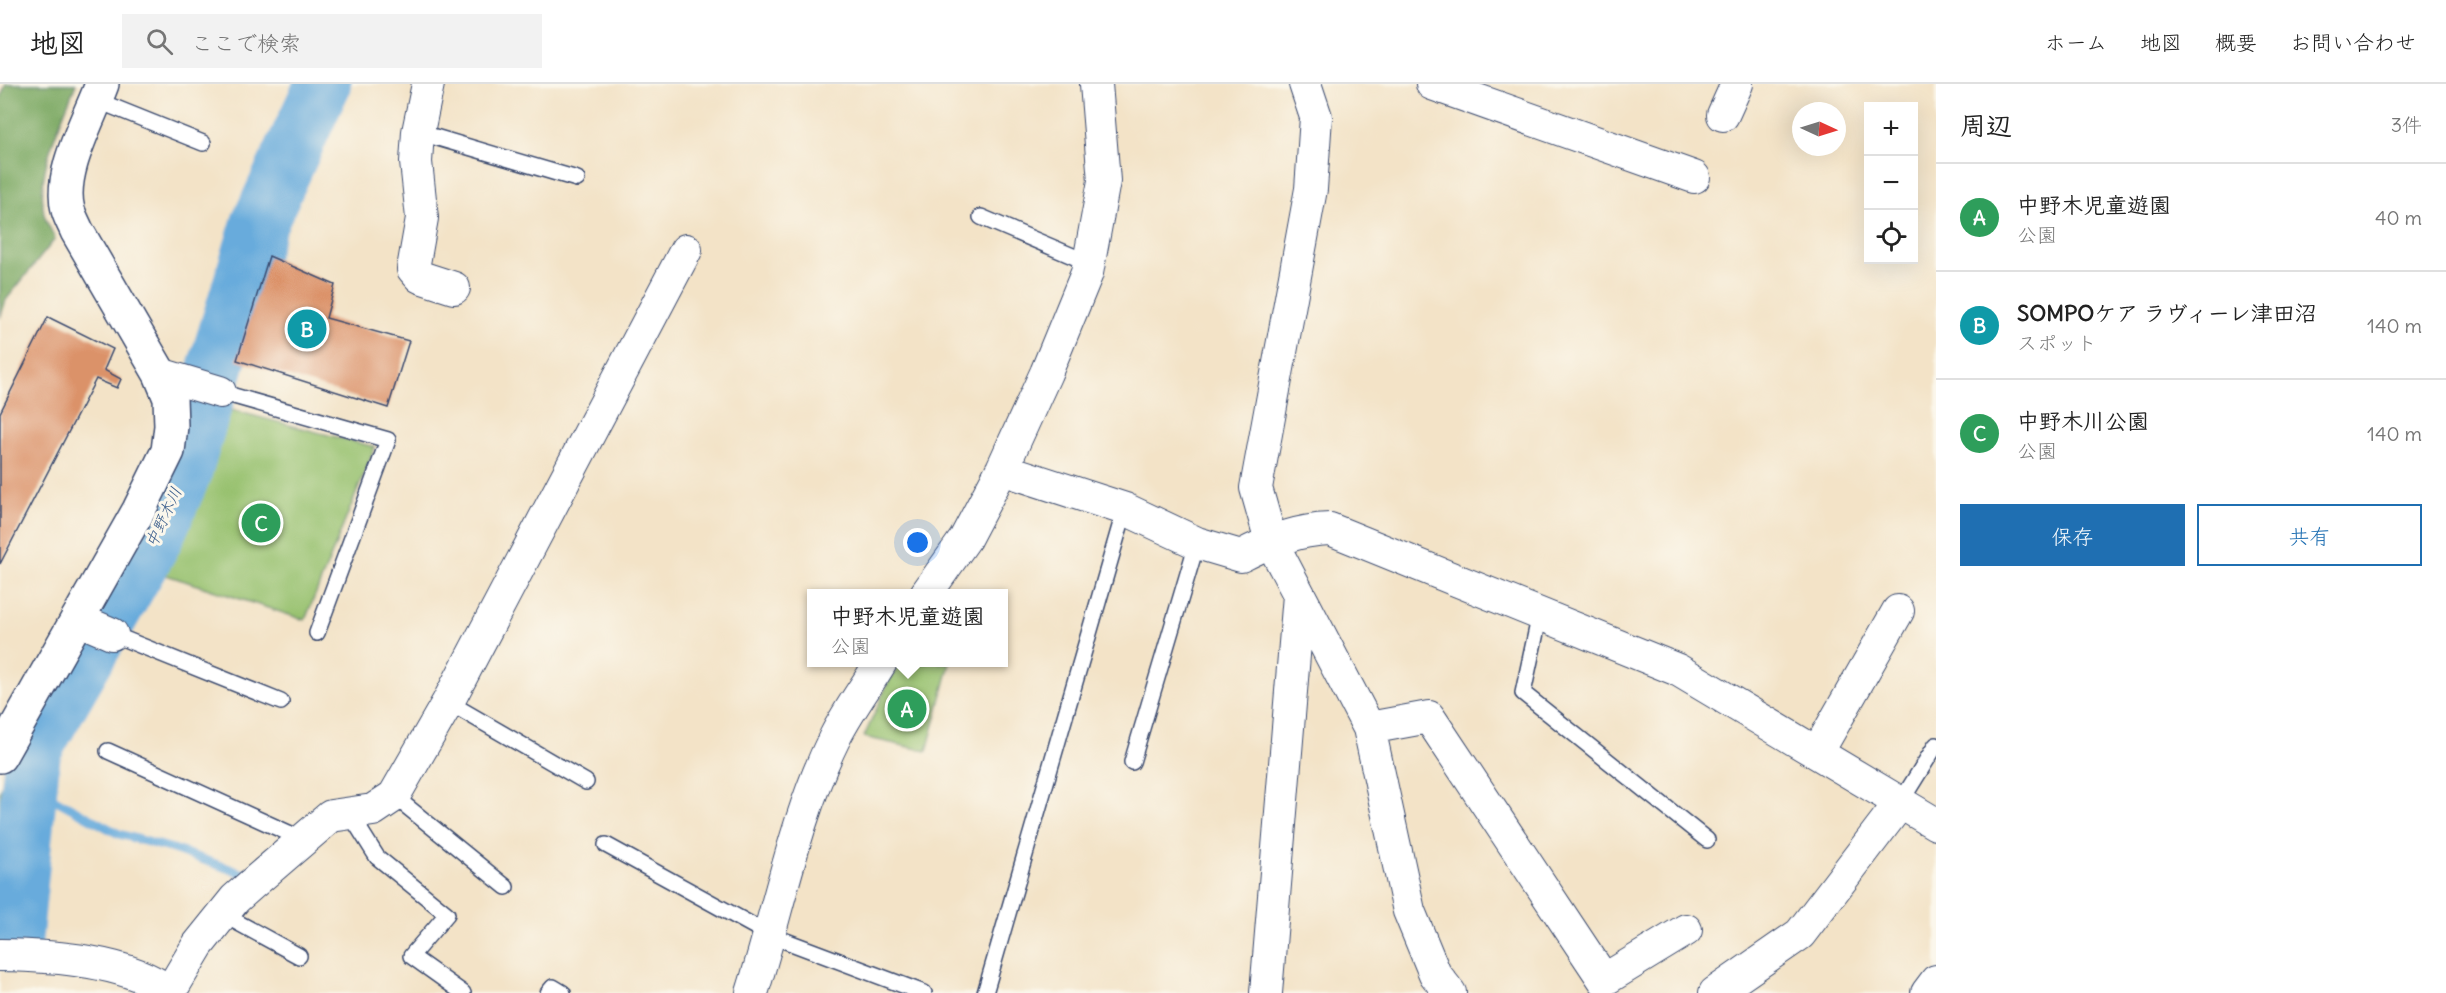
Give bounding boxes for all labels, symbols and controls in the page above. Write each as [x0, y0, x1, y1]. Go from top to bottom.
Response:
search box [122, 14, 542, 68]
text: 地図 [30, 25, 86, 61]
icon: search [143, 25, 176, 58]
text: ここで検索 [191, 29, 301, 57]
text: ホーム [2045, 29, 2107, 56]
text: 地図 [2140, 29, 2182, 56]
text: 概要 [2215, 29, 2257, 56]
text: お問い合わせ [2290, 29, 2416, 56]
north arrow [1792, 102, 1846, 156]
map controls [1864, 102, 1918, 264]
button: + [1864, 102, 1918, 156]
text: 周辺 [1960, 109, 2012, 142]
text: 3件 [2391, 112, 2422, 137]
button: − [1864, 156, 1918, 210]
text: 中野木児童遊園 [2017, 191, 2171, 219]
text: A [1973, 205, 1986, 230]
text: 40 m [2375, 205, 2422, 230]
button: locate [1864, 210, 1918, 264]
text: 公園 [2017, 222, 2057, 247]
text: SOMPOケア ラヴィーレ津田沼 [2017, 299, 2317, 327]
pin: B [288, 306, 326, 352]
text: B [1973, 313, 1986, 338]
text: 140 m [2367, 313, 2422, 338]
text: スポット [2017, 330, 2097, 355]
text: 中野木川公園 [2017, 407, 2149, 435]
text: C [1973, 421, 1986, 446]
text: 140 m [2367, 421, 2422, 446]
text: 公園 [2017, 438, 2057, 463]
water label: 中野木川 [140, 484, 186, 550]
pin: C [242, 500, 280, 546]
button: 保存 [1960, 504, 2185, 566]
button: 共有 [2197, 504, 2422, 566]
your location [903, 528, 932, 557]
popup [807, 589, 1008, 667]
text: 中野木児童遊園 [830, 602, 985, 630]
text: 公園 [830, 633, 870, 658]
pin: A [888, 686, 926, 732]

